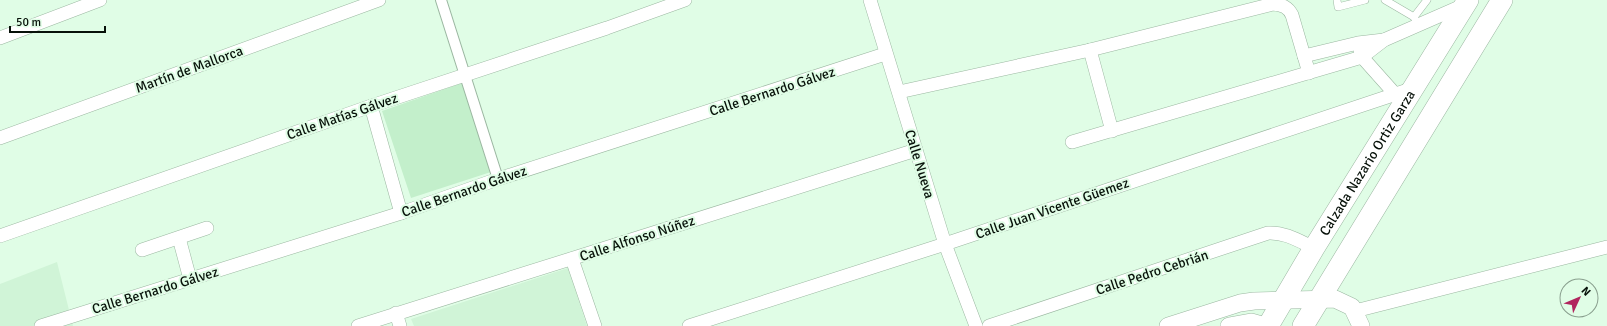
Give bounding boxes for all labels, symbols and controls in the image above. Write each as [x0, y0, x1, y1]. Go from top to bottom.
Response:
scale bar [10, 8, 105, 34]
text: 50 m [16, 15, 41, 30]
street label: Martín de Mallorca [133, 42, 245, 97]
street label: Calle Bernardo Gálvez [707, 63, 837, 120]
street label: Calzada Nazario Ortiz Garza [1316, 87, 1419, 239]
street label: Calle Matías Gálvez [284, 89, 400, 143]
street label: Calle Nueva [901, 128, 938, 201]
street label: Calle Bernardo Gálvez [399, 162, 529, 221]
street label: Calle Juan Vicente Güemez [973, 174, 1131, 243]
street label: Calle Alfonso Núñez [577, 212, 697, 265]
street label: Calle Pedro Cebrián [1094, 246, 1211, 299]
street label: Calle Bernardo Gálvez [90, 263, 220, 318]
north arrow [1559, 278, 1599, 318]
text: N [1578, 284, 1593, 299]

